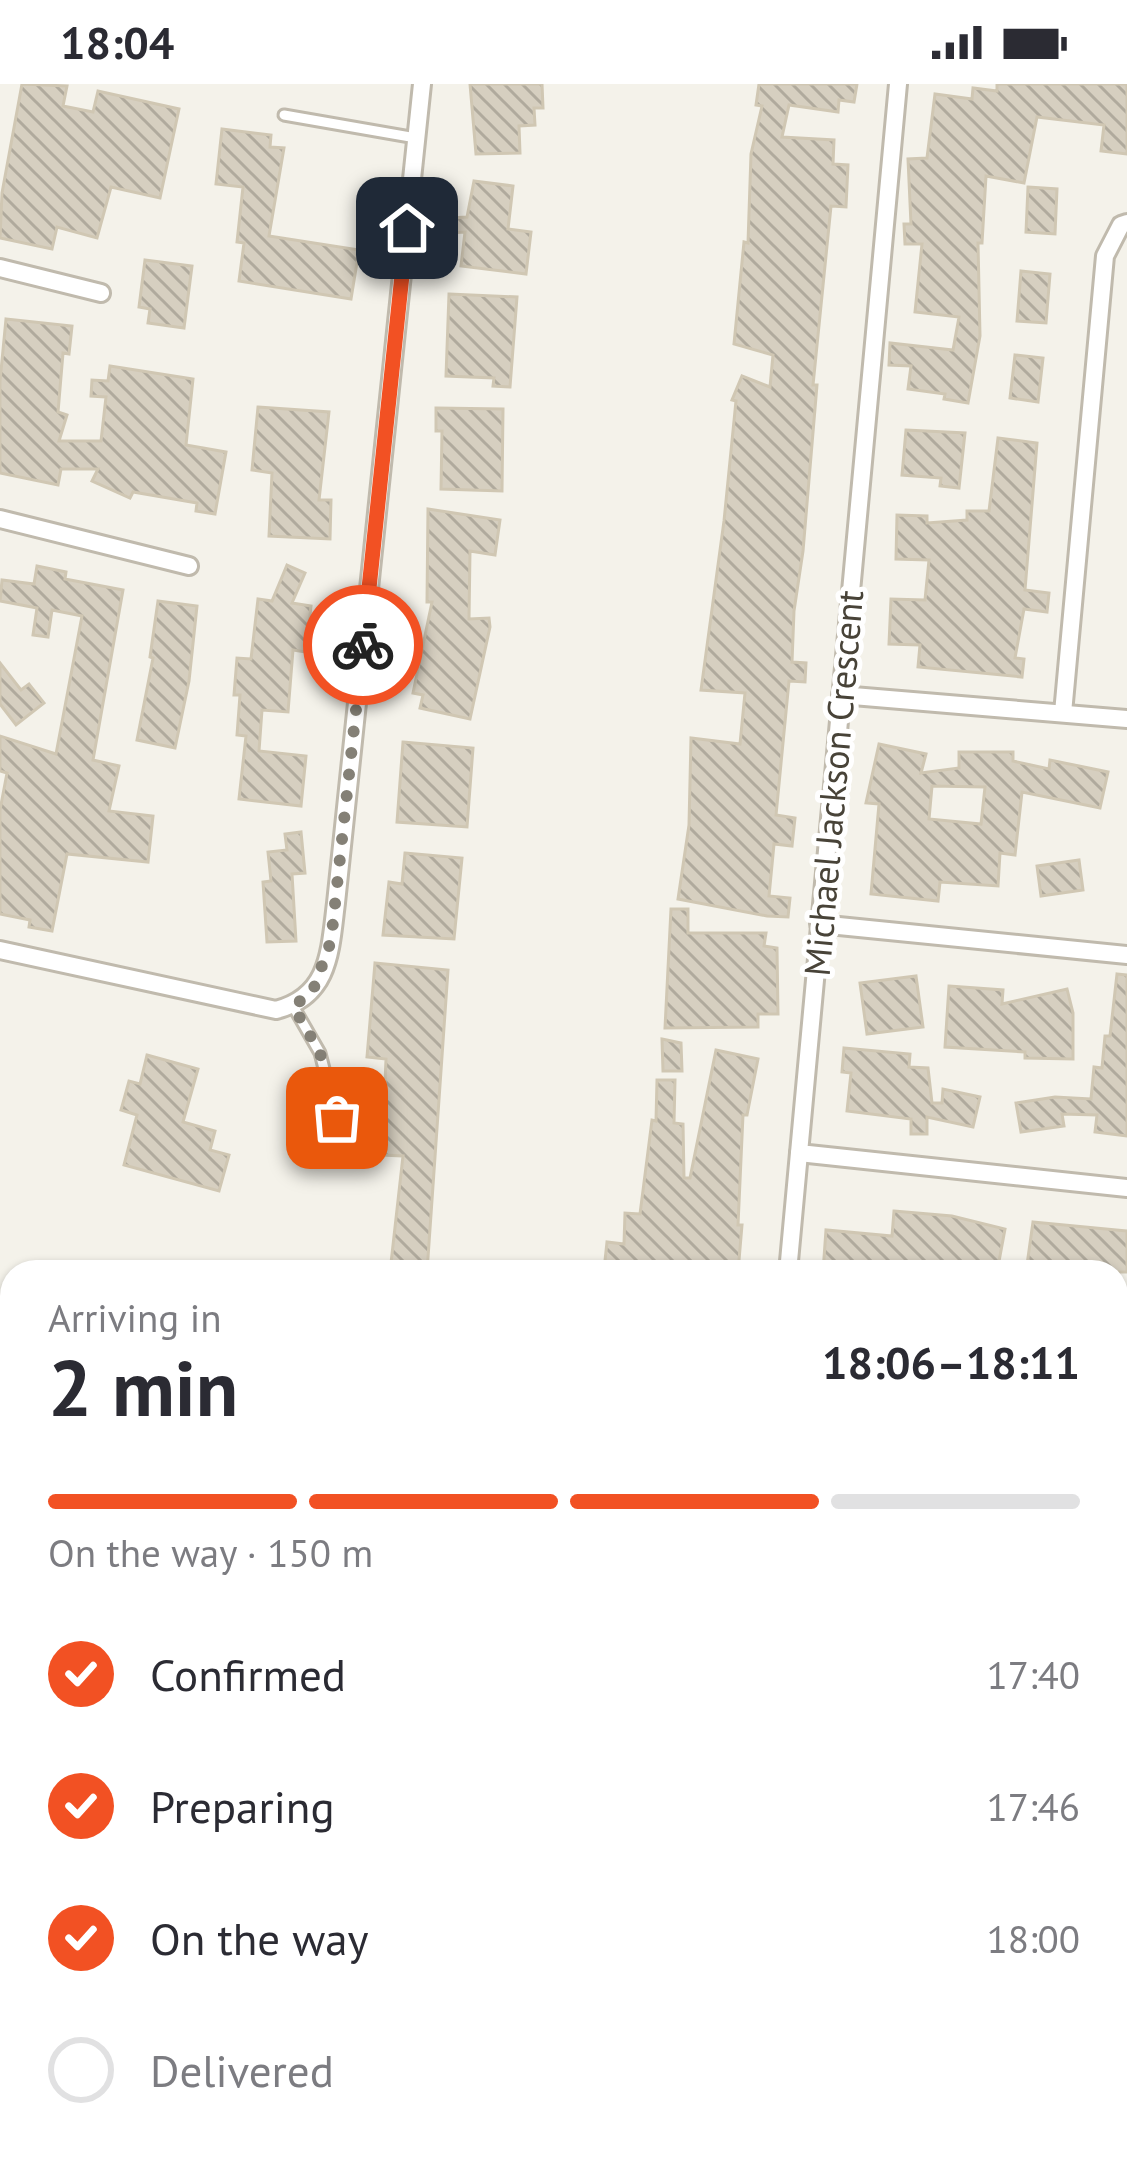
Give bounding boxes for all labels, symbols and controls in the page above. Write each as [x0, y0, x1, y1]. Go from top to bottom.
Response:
text: 18:04 [60, 13, 174, 71]
pin [356, 177, 458, 279]
icon: home [374, 195, 440, 261]
courier [303, 585, 423, 705]
street label: Michael Jackson Crescent [793, 588, 873, 978]
icon: bike [330, 612, 396, 678]
pin [286, 1067, 388, 1169]
icon: bag [304, 1085, 370, 1151]
text: Arriving in [48, 1292, 222, 1343]
text: 18:06–18:11 [822, 1333, 1080, 1391]
text: 2 min [48, 1337, 238, 1438]
text: On the way · 150 m [48, 1527, 373, 1578]
icon: check [48, 1641, 114, 1707]
text: Confirmed [150, 1645, 346, 1703]
text: 17:40 [986, 1649, 1080, 1700]
icon: check [48, 1773, 114, 1839]
text: Preparing [150, 1777, 335, 1835]
text: 17:46 [986, 1781, 1080, 1832]
icon: check [48, 1905, 114, 1971]
text: On the way [150, 1909, 369, 1967]
text: 18:00 [986, 1913, 1080, 1964]
text: Delivered [150, 2041, 334, 2099]

